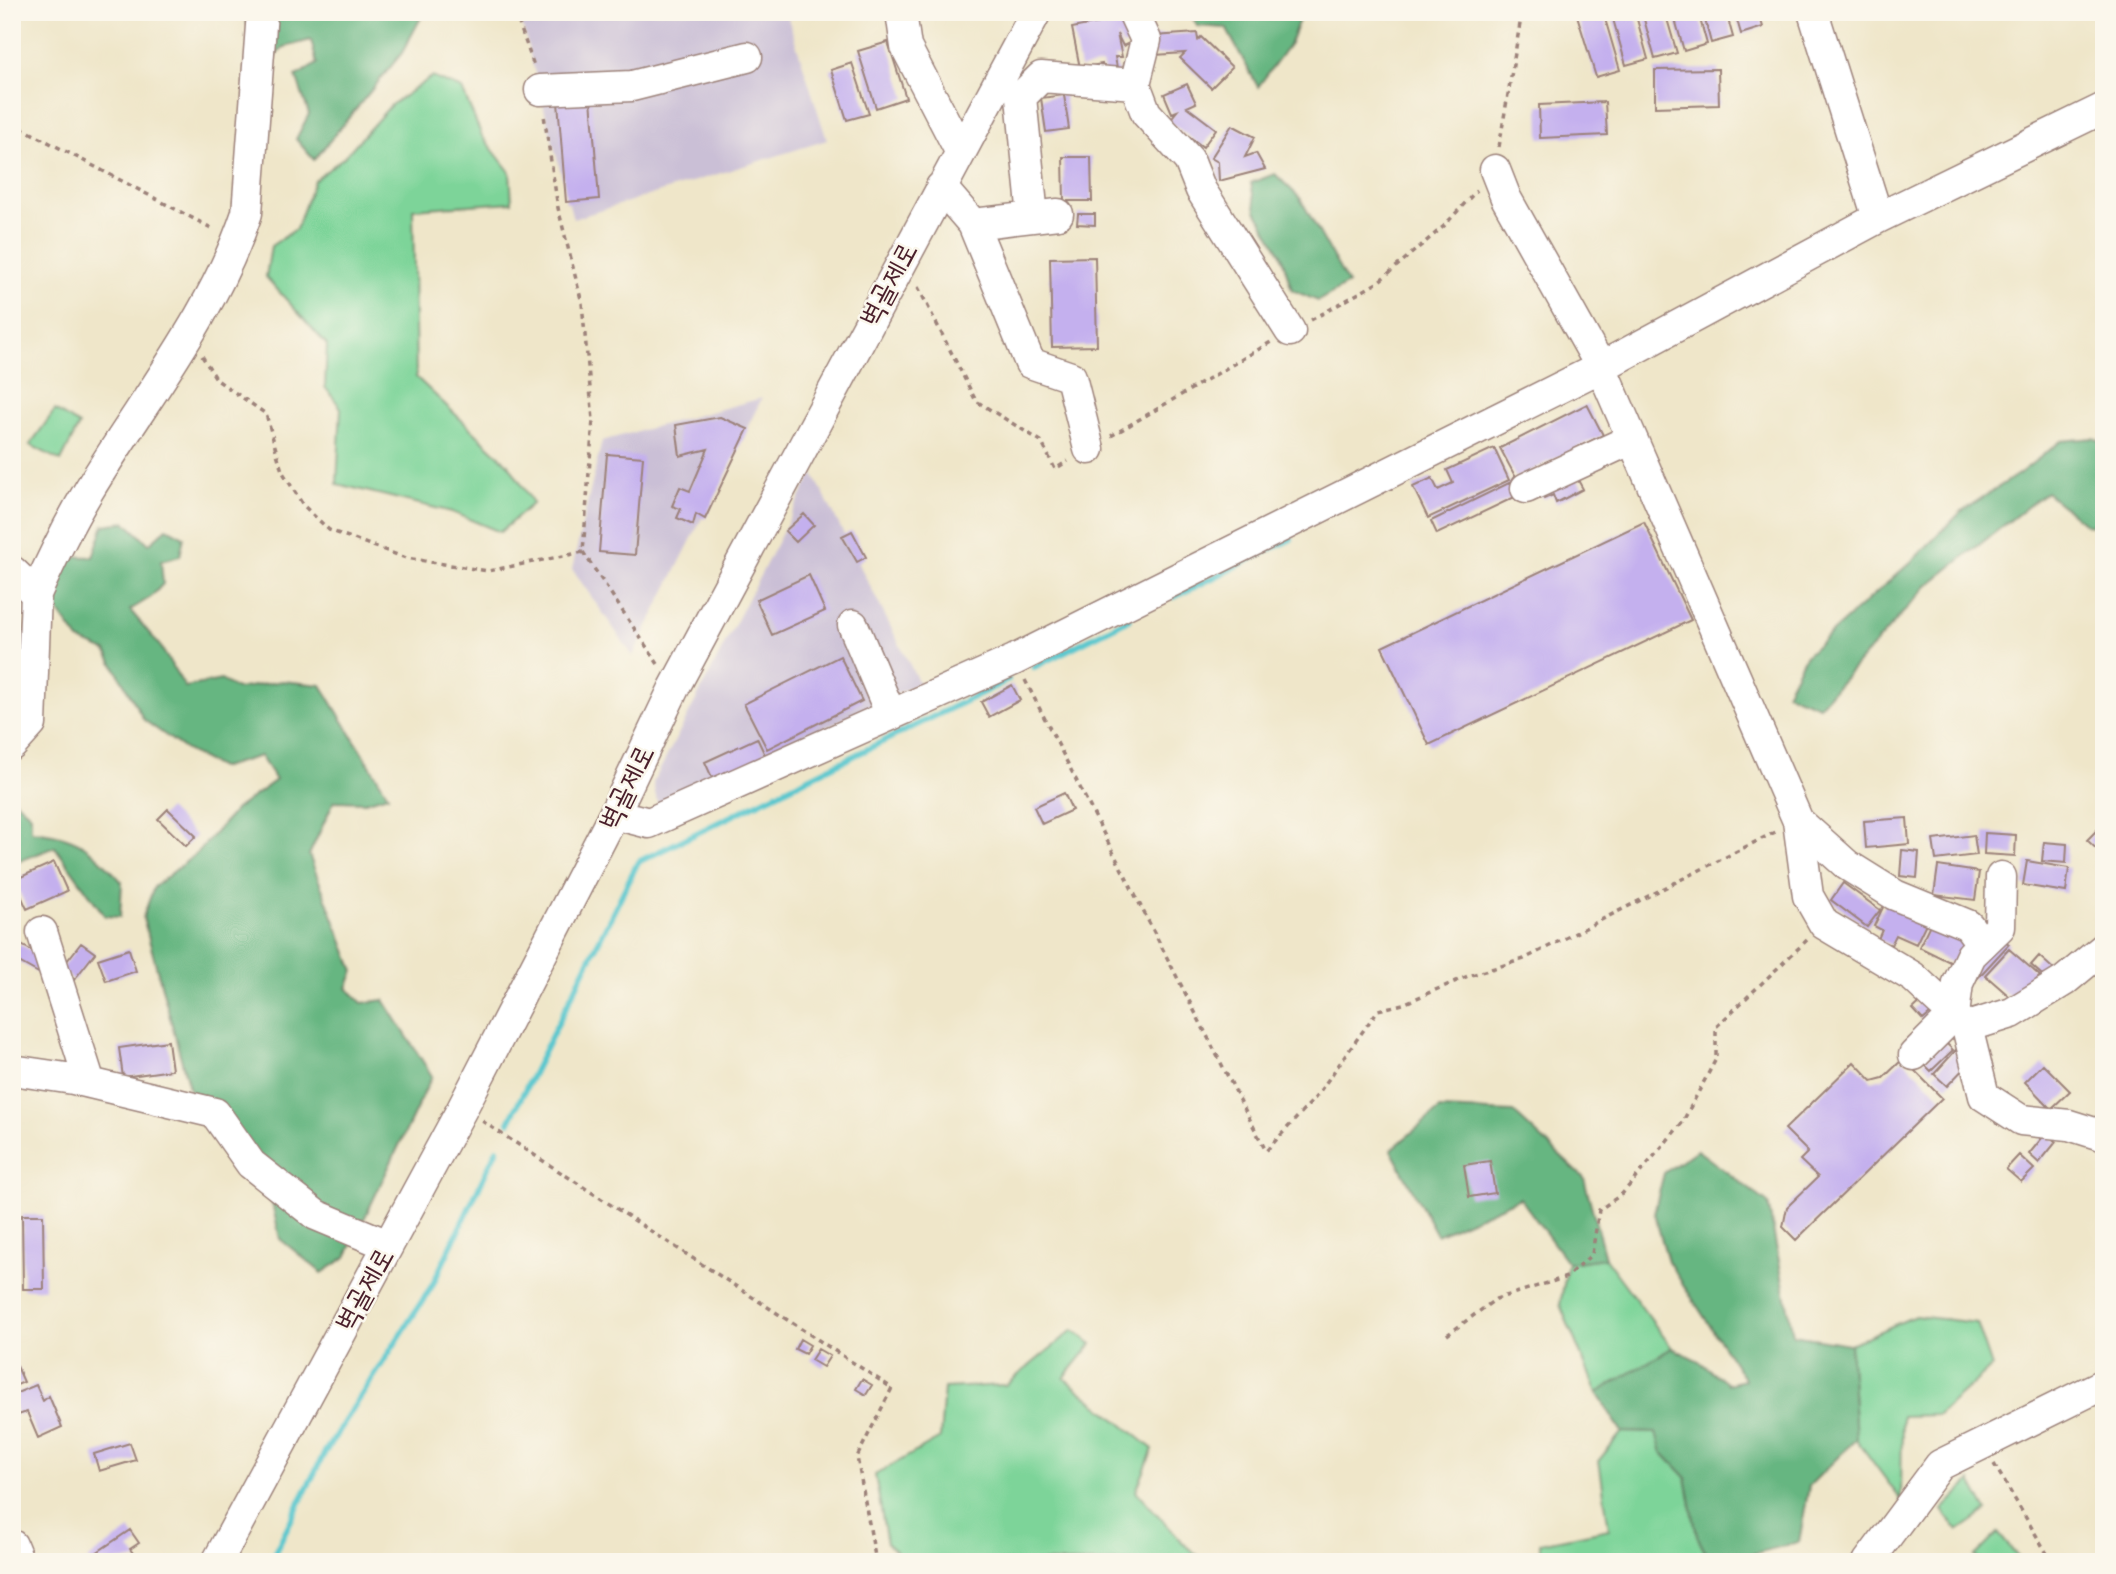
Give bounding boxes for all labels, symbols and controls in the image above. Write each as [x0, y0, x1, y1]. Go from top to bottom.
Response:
street label: 벽골제로 [851, 236, 925, 332]
street label: 벽골제로 [591, 739, 661, 835]
street label: 벽골제로 [327, 1241, 401, 1337]

